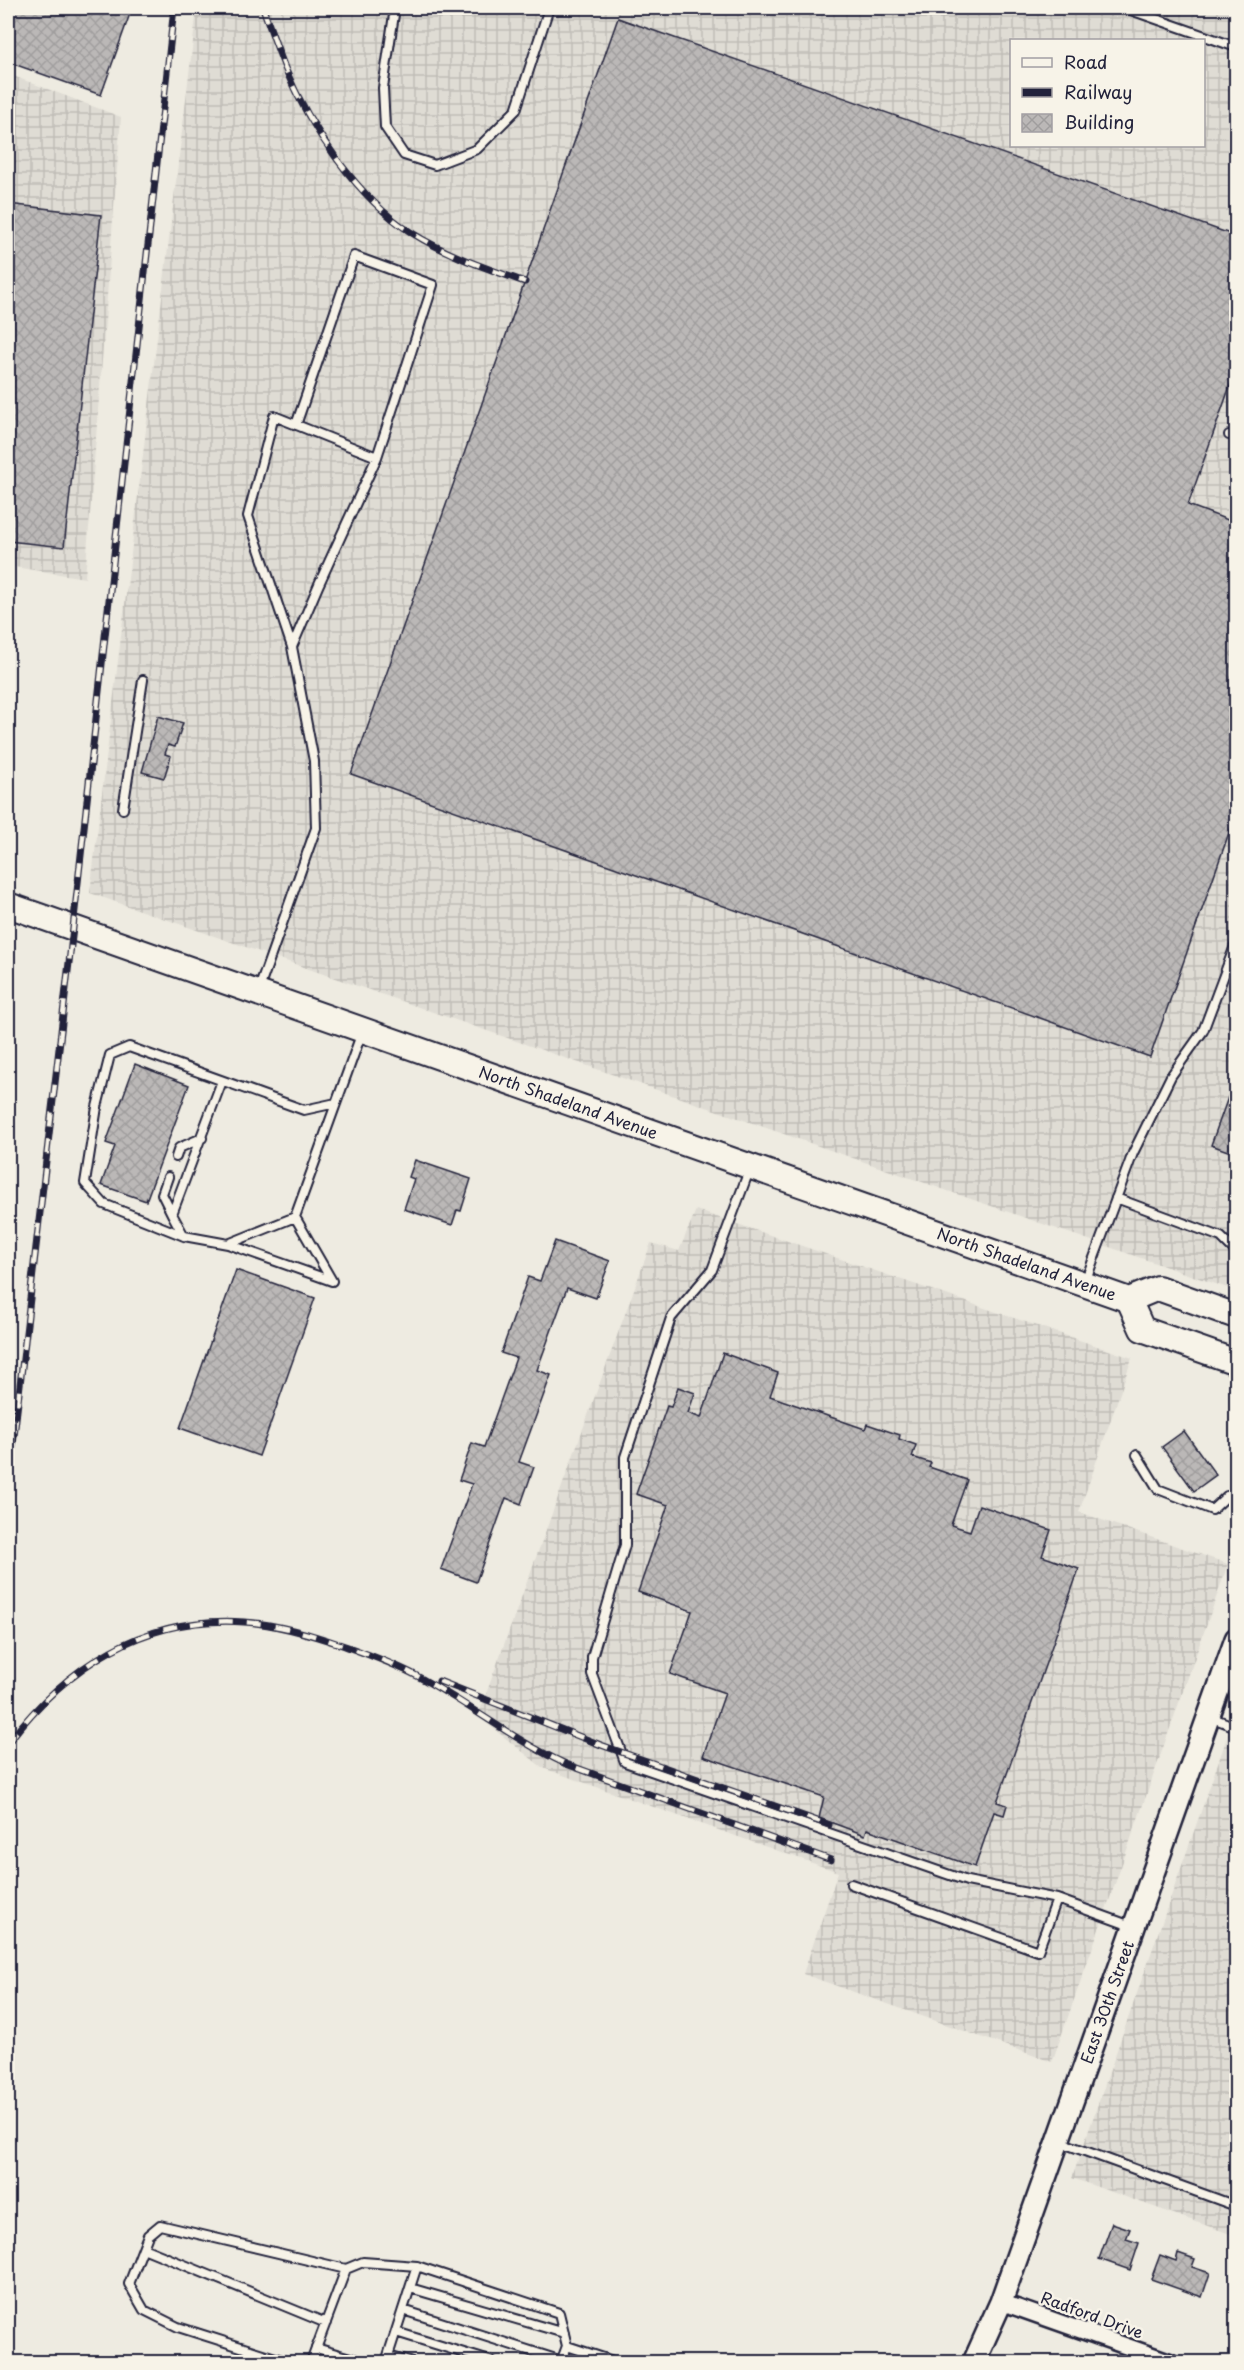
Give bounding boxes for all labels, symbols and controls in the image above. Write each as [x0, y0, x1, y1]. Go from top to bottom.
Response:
legend [1010, 39, 1205, 147]
text: Road [1064, 48, 1108, 75]
text: Railway [1064, 78, 1132, 105]
text: Building [1064, 108, 1134, 135]
street label: North Shadeland Avenue [476, 1059, 662, 1144]
street label: North Shadeland Avenue [934, 1220, 1120, 1306]
street label: East 30th Street [1073, 1936, 1139, 2067]
street label: Radford Drive [1038, 2284, 1147, 2344]

